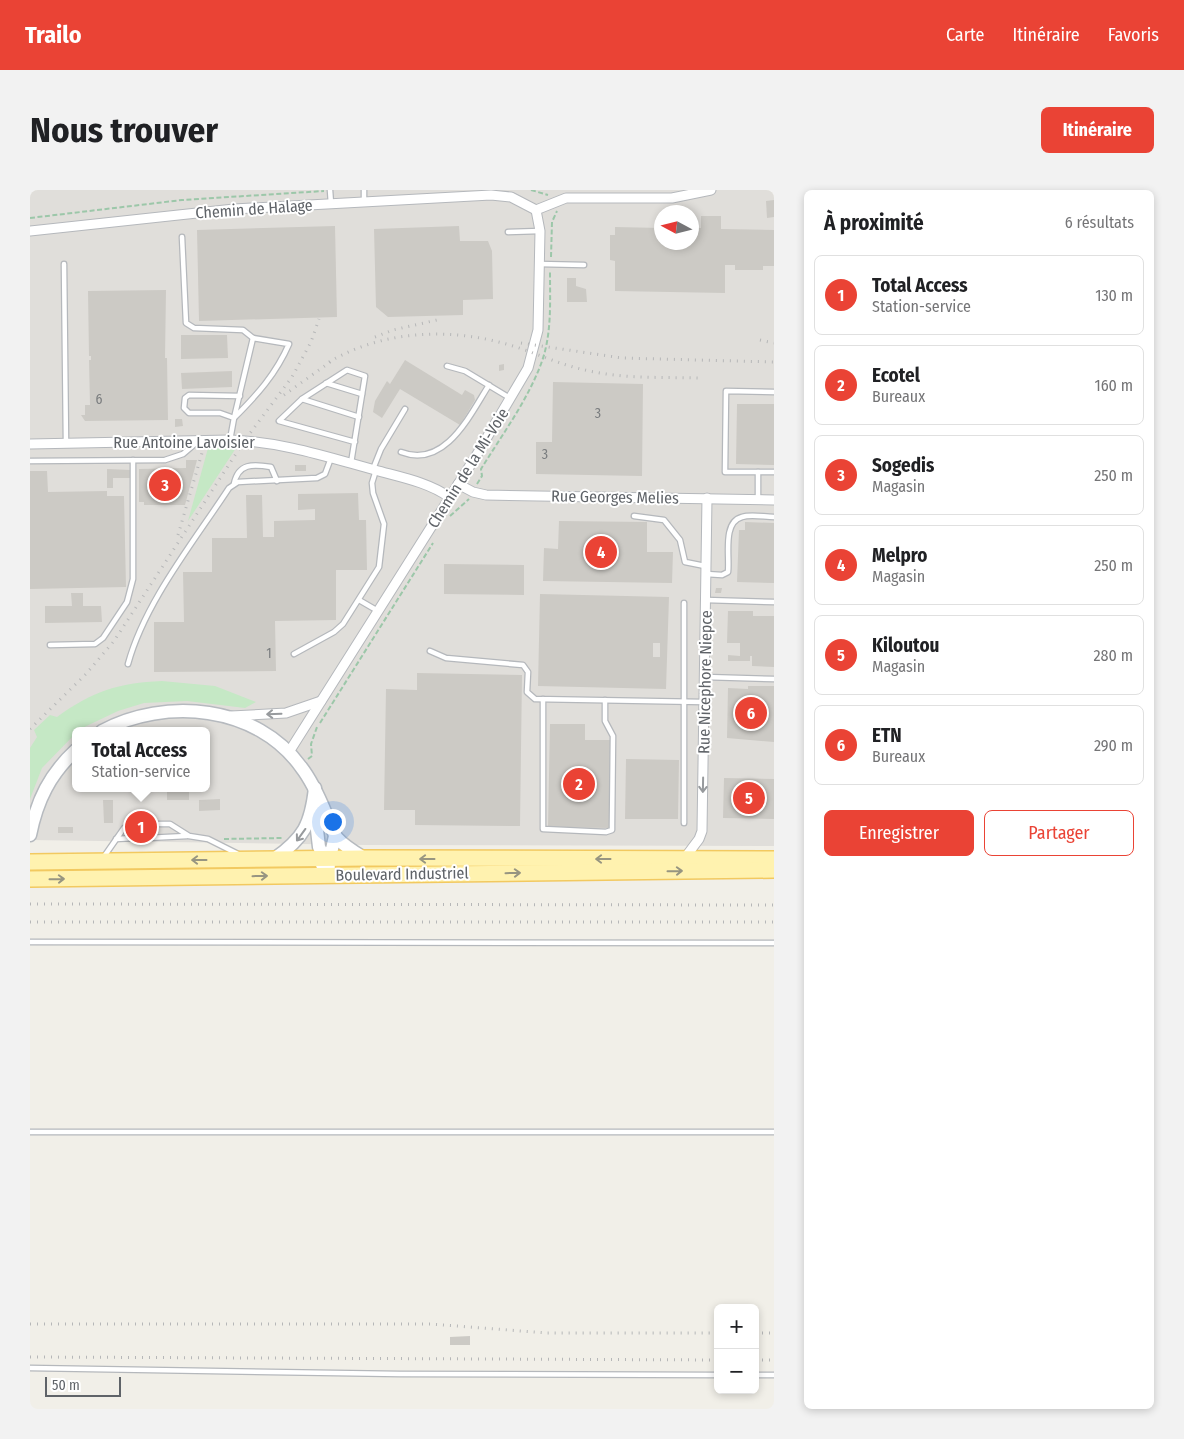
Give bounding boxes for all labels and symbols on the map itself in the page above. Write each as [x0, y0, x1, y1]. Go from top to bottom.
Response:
street label: Chemin de Halage [195, 195, 313, 223]
north arrow [654, 205, 699, 250]
house number: 6 [96, 391, 103, 408]
street label: Chemin de la Mi-Voie [423, 404, 513, 531]
house number: 3 [595, 405, 601, 422]
street label: Rue Antoine Lavoisier [113, 433, 255, 452]
house number: 3 [542, 446, 548, 463]
pin: 3 [149, 466, 181, 504]
street label: Rue Georges Melies [551, 486, 679, 508]
pin: 4 [585, 533, 617, 571]
street label: Rue Nicephore Niepce [694, 610, 716, 754]
house number: 1 [266, 645, 272, 662]
pin: 6 [735, 694, 767, 732]
one-way arrow [267, 709, 283, 719]
pin: 2 [563, 765, 595, 803]
one-way arrow [698, 777, 708, 793]
pin: 5 [733, 779, 765, 817]
pin: 1 [125, 808, 157, 846]
your location [320, 809, 346, 835]
one-way arrow [296, 828, 306, 842]
one-way arrow [419, 854, 436, 864]
one-way arrow [595, 854, 612, 864]
one-way arrow [191, 855, 208, 865]
street label: Boulevard Industriel [335, 863, 469, 885]
one-way arrow [666, 866, 683, 876]
one-way arrow [504, 868, 520, 878]
one-way arrow [251, 871, 267, 881]
one-way arrow [48, 874, 64, 884]
scale bar [45, 1374, 121, 1397]

